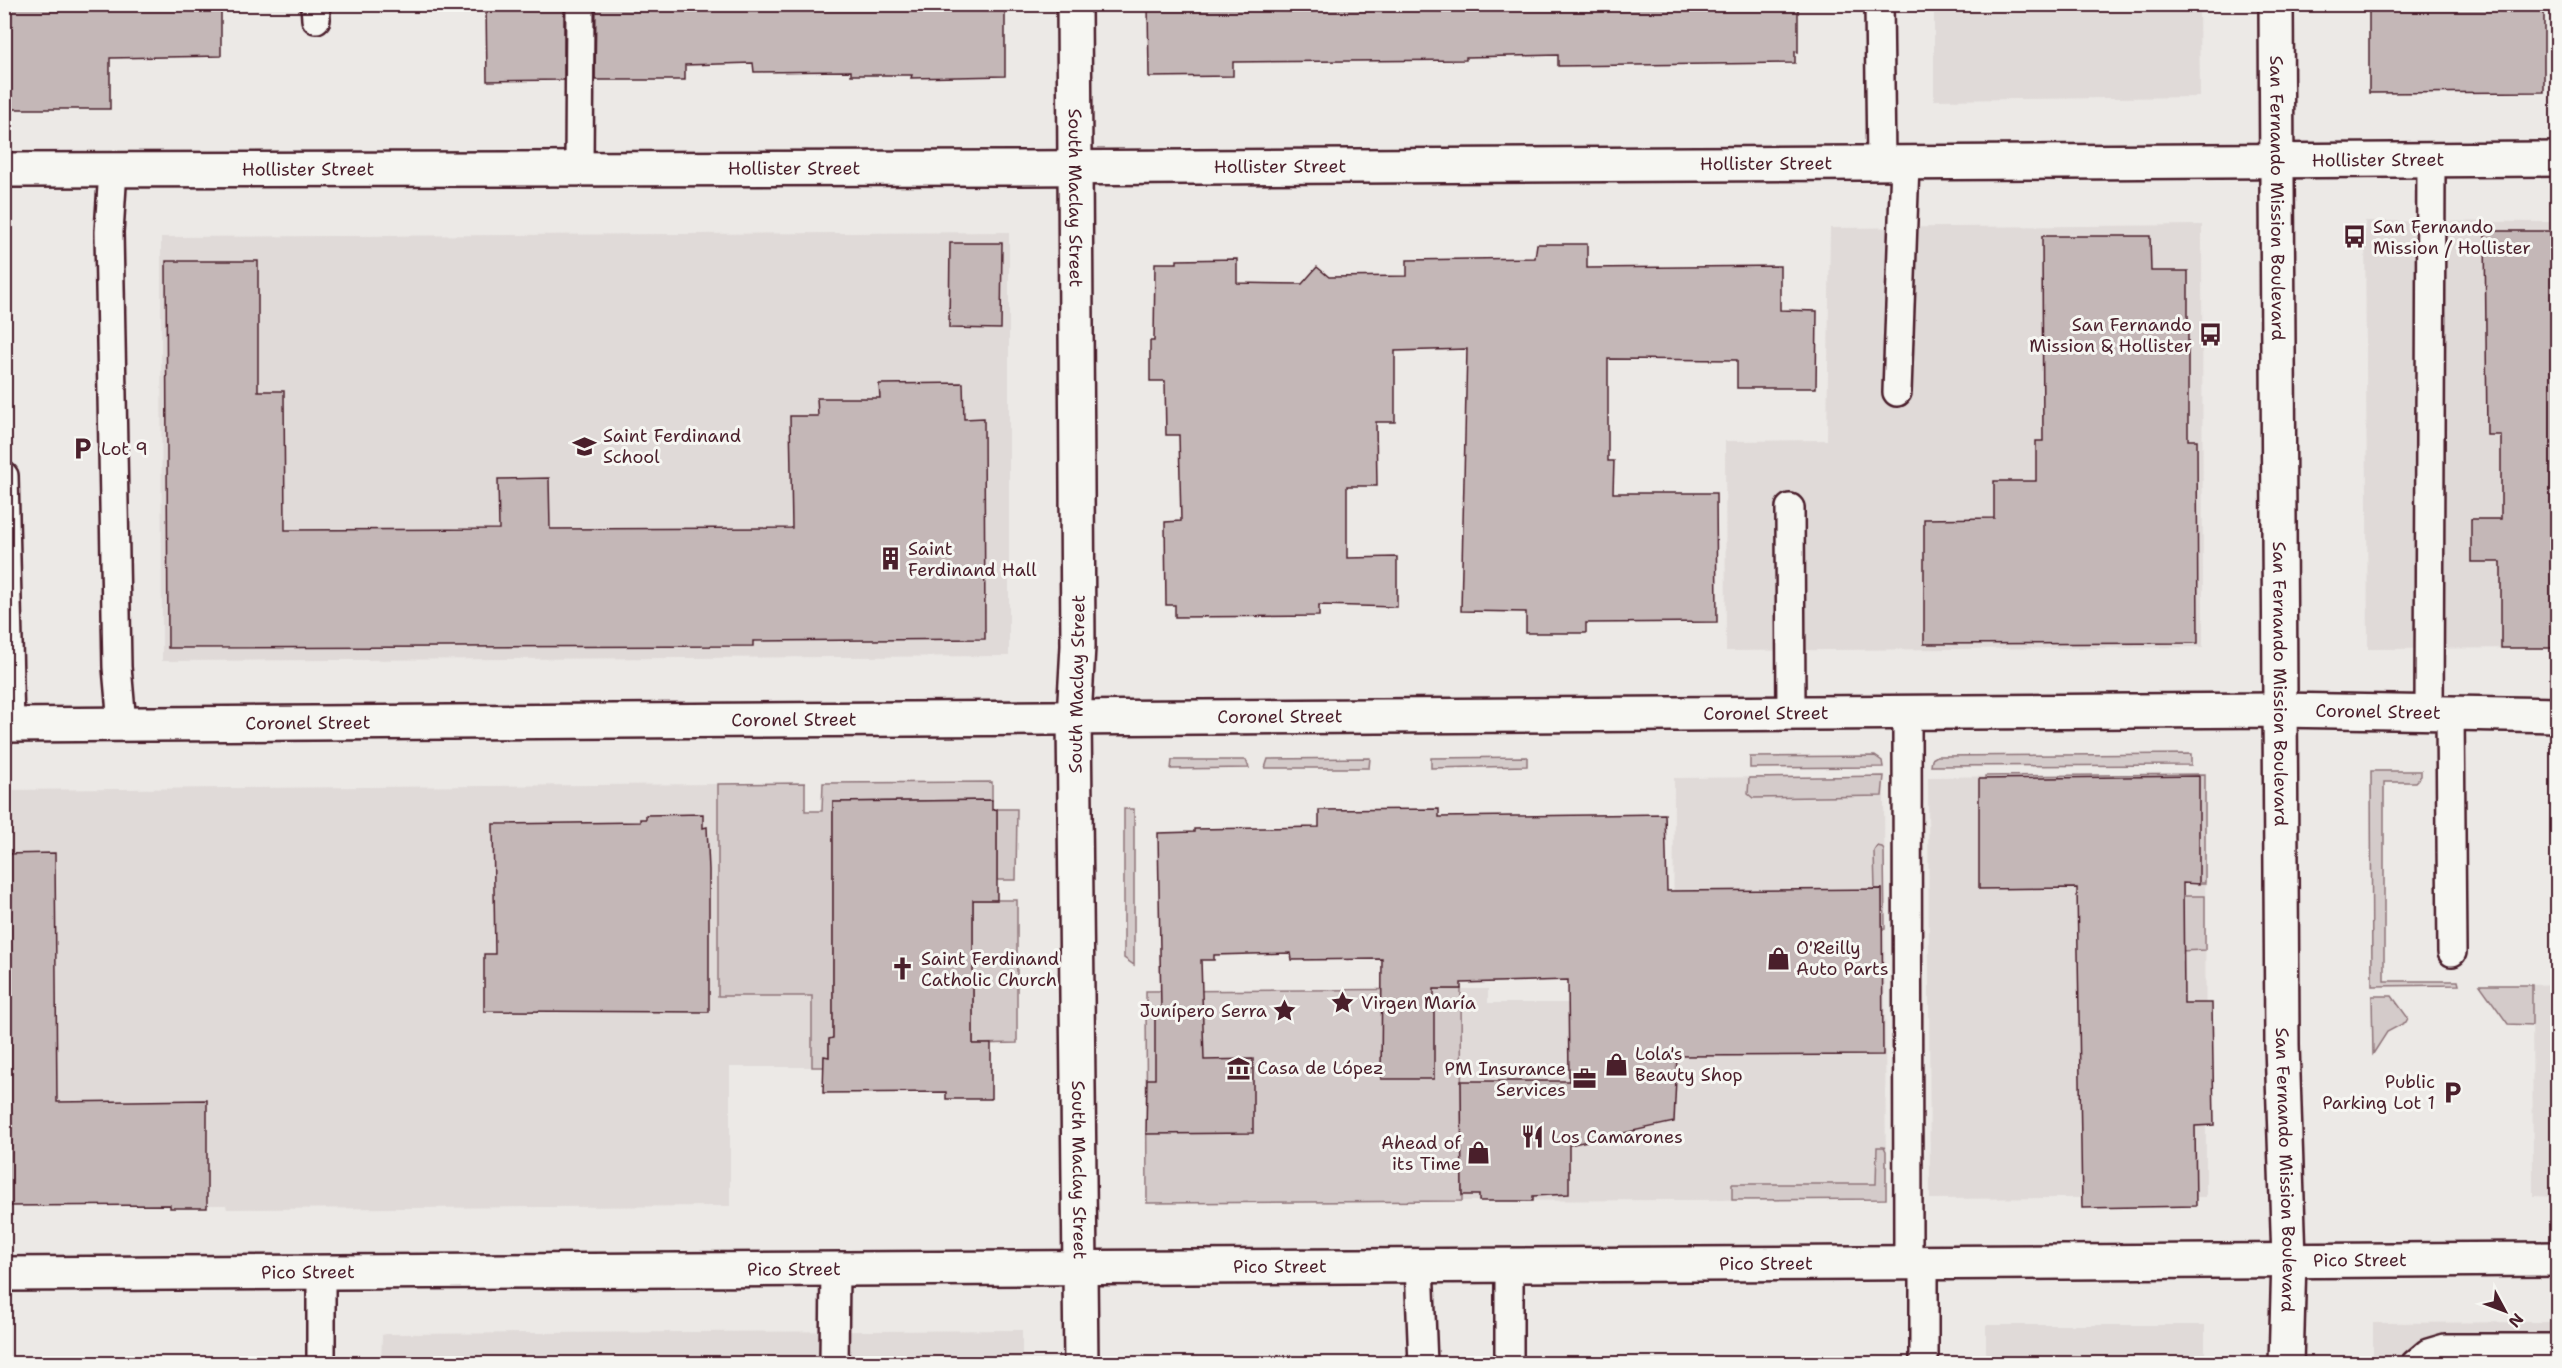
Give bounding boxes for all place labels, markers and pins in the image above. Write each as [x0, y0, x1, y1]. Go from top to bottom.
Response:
place label: San Fernando Mission / Hollister [2373, 215, 2531, 260]
bus stop icon: San Fernando Mission / Hollister [2342, 224, 2368, 250]
place label: San Fernando Mission & Hollister [2029, 313, 2192, 358]
bus stop icon: San Fernando Mission & Hollister [2197, 322, 2223, 348]
place label: Saint Ferdinand School [603, 424, 741, 469]
school or university icon: Saint Ferdinand School [572, 433, 598, 459]
parking icon: Lot 9 [70, 436, 96, 462]
place label: Lot 9 [101, 437, 148, 461]
place label: Saint Ferdinand Hall [908, 537, 1037, 582]
building icon: Saint Ferdinand Hall [877, 546, 903, 572]
place label: O'Reilly Auto Parts [1796, 936, 1889, 981]
shop icon: O'Reilly Auto Parts [1765, 945, 1791, 971]
place label: Saint Ferdinand Catholic Church [921, 947, 1059, 992]
church icon: Saint Ferdinand Catholic Church [890, 956, 916, 982]
place icon: Virgen María [1330, 990, 1356, 1016]
place label: Virgen María [1361, 991, 1476, 1015]
place icon: Junípero Serra [1272, 998, 1298, 1024]
place label: Junípero Serra [1140, 999, 1267, 1023]
place label: Lola's Beauty Shop [1635, 1042, 1743, 1087]
shop icon: Lola's Beauty Shop [1604, 1051, 1630, 1077]
museum icon: Casa de López [1226, 1055, 1252, 1081]
place label: Casa de López [1257, 1056, 1384, 1080]
place label: PM Insurance Services [1445, 1057, 1566, 1102]
office icon: PM Insurance Services [1571, 1066, 1597, 1092]
place label: Public Parking Lot 1 [2322, 1070, 2435, 1115]
parking icon: Public Parking Lot 1 [2440, 1079, 2466, 1105]
restaurant icon: Los Camarones [1520, 1124, 1546, 1150]
place label: Los Camarones [1551, 1125, 1683, 1149]
place label: Ahead of its Time [1381, 1131, 1461, 1176]
shop icon: Ahead of its Time [1466, 1140, 1492, 1166]

